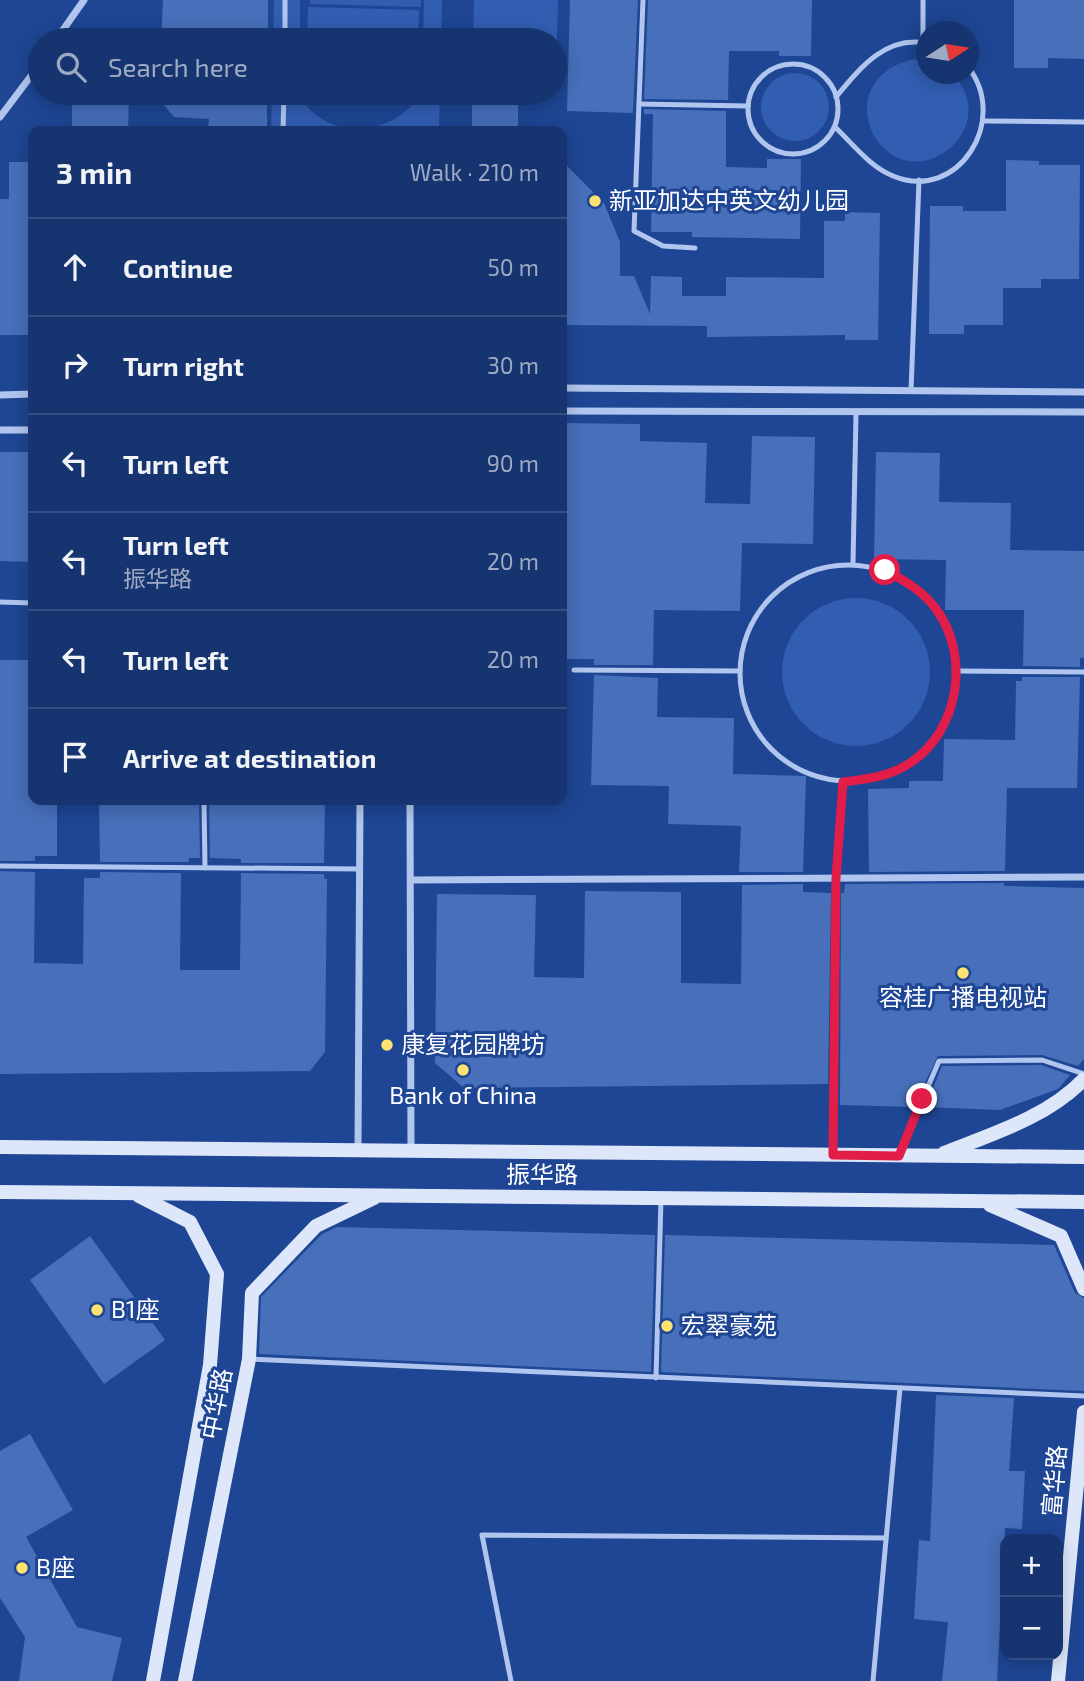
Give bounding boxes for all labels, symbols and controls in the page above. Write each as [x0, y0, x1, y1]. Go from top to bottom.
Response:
north arrow [916, 21, 979, 84]
search box [28, 28, 567, 105]
icon: search [52, 48, 90, 86]
text: Search here [108, 51, 248, 82]
text: 3 min [56, 154, 132, 190]
text: Walk · 210 m [410, 158, 539, 186]
place label: 新亚加达中英文幼儿园 [609, 185, 849, 214]
marker: 新亚加达中英文幼儿园 [587, 193, 603, 209]
icon: ahead [56, 248, 94, 286]
text: Continue [123, 252, 233, 283]
text: 50 m [488, 253, 539, 281]
icon: right [56, 346, 94, 384]
text: Turn right [123, 350, 244, 381]
text: 30 m [487, 351, 539, 379]
icon: left [56, 444, 94, 482]
text: Turn left [123, 448, 229, 479]
text: 90 m [487, 449, 539, 477]
text: Turn left [123, 529, 229, 560]
icon: left [56, 542, 94, 580]
text: 20 m [487, 547, 539, 575]
route start [869, 554, 900, 585]
text: 振华路 [123, 564, 192, 592]
icon: left [56, 640, 94, 678]
text: Turn left [123, 644, 229, 675]
text: 20 m [487, 645, 539, 673]
icon: arrive [56, 738, 94, 776]
text: Arrive at destination [123, 742, 376, 773]
marker: 容桂广播电视站 [955, 965, 971, 981]
place label: 容桂广播电视站 [879, 982, 1047, 1011]
place label: 康复花园牌坊 [401, 1029, 545, 1058]
marker: 康复花园牌坊 [379, 1037, 395, 1053]
marker: Bank of China [455, 1062, 471, 1078]
place label: Bank of China [389, 1080, 537, 1109]
route end [906, 1083, 937, 1114]
street label: 振华路 [506, 1159, 578, 1188]
place label: B1座 [111, 1294, 159, 1323]
marker: B1座 [89, 1302, 105, 1318]
place label: 宏翠豪苑 [681, 1310, 777, 1339]
marker: 宏翠豪苑 [659, 1318, 675, 1334]
street label: 中华路 [194, 1366, 237, 1442]
street label: 富华路 [1036, 1444, 1071, 1518]
map controls [1000, 1534, 1063, 1660]
button: + [1000, 1534, 1063, 1597]
place label: B座 [36, 1552, 75, 1581]
marker: B座 [14, 1560, 30, 1576]
button: − [1000, 1597, 1063, 1660]

